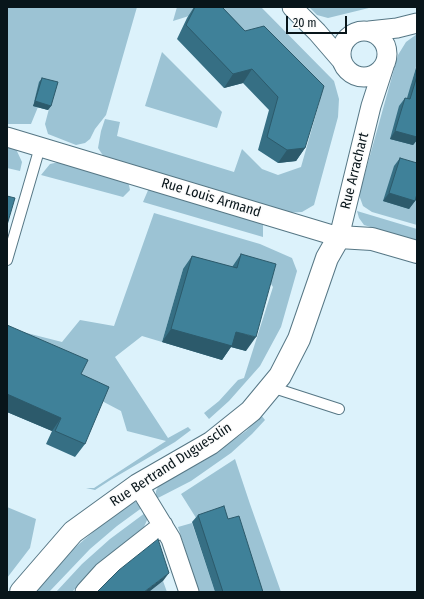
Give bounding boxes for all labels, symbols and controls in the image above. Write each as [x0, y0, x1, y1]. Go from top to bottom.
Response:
scale bar [288, 8, 349, 34]
text: 20 m [293, 16, 317, 30]
street label: Rue Arrachart [337, 131, 373, 211]
street label: Rue Louis Armand [159, 175, 263, 221]
street label: Rue Bertrand Duguesclin [107, 419, 235, 511]

